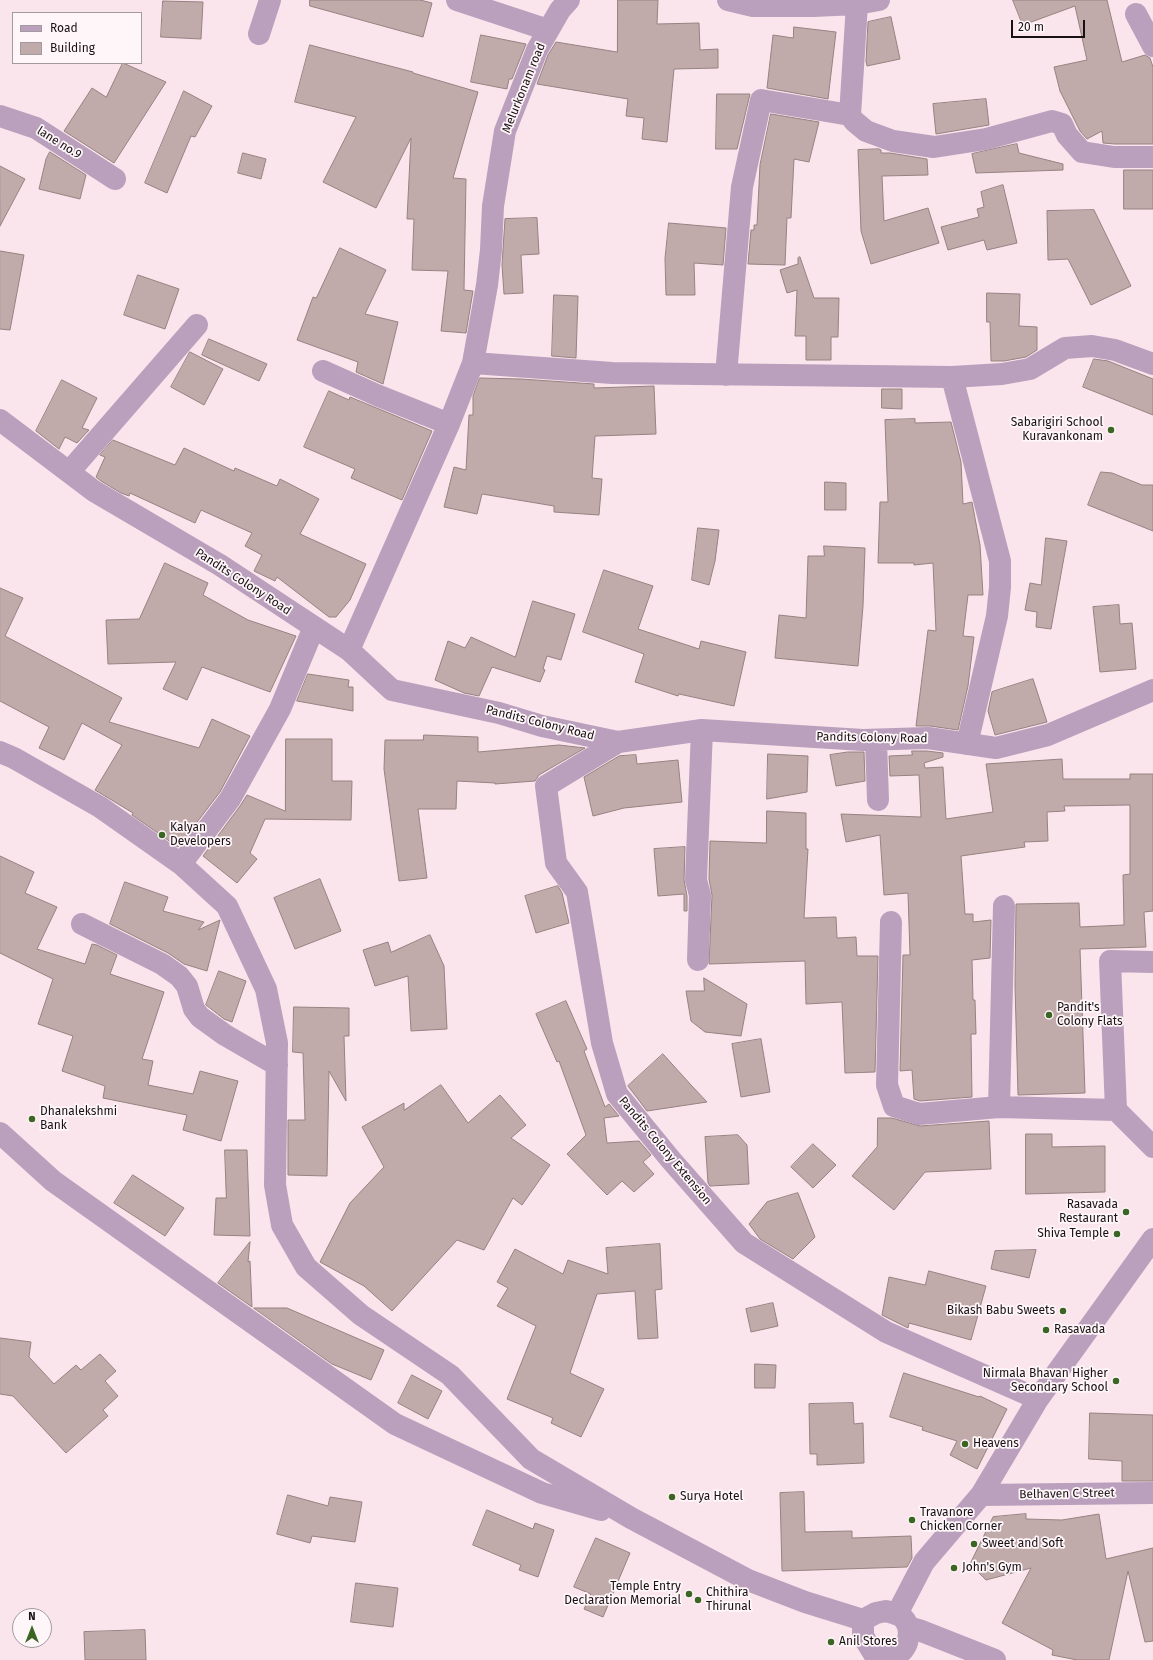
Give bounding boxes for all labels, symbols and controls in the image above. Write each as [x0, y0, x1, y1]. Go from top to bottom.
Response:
legend [12, 12, 142, 64]
scale bar [1013, 12, 1087, 38]
text: 20 m [1018, 20, 1044, 34]
text: Road [50, 21, 78, 35]
text: Building [50, 41, 95, 55]
street label: Melurkonam road [499, 41, 549, 135]
street label: lane no.9 [34, 124, 84, 162]
place label: Sabarigiri School Kuravankonam [1011, 416, 1103, 444]
marker: Sabarigiri School Kuravankonam [1106, 425, 1116, 435]
street label: Pandits Colony Road [192, 546, 294, 618]
street label: Pandits Colony Road [484, 703, 596, 743]
street label: Pandits Colony Road [816, 730, 928, 746]
place label: Kalyan Developers [170, 821, 231, 849]
marker: Kalyan Developers [157, 830, 167, 840]
place label: Pandit's Colony Flats [1057, 1001, 1123, 1029]
marker: Pandit's Colony Flats [1044, 1010, 1054, 1020]
street label: Pandits Colony Extension [616, 1094, 714, 1208]
place label: Dhanalekshmi Bank [40, 1105, 117, 1133]
marker: Dhanalekshmi Bank [27, 1114, 37, 1124]
place label: Rasavada Restaurant [1059, 1198, 1118, 1226]
marker: Rasavada Restaurant [1121, 1207, 1131, 1217]
place label: Shiva Temple [1037, 1227, 1109, 1241]
marker: Shiva Temple [1112, 1229, 1122, 1239]
place label: Bikash Babu Sweets [947, 1304, 1055, 1318]
marker: Bikash Babu Sweets [1058, 1306, 1068, 1316]
place label: Rasavada [1054, 1323, 1105, 1337]
marker: Rasavada [1041, 1325, 1051, 1335]
place label: Nirmala Bhavan Higher Secondary School [983, 1367, 1108, 1395]
marker: Nirmala Bhavan Higher Secondary School [1111, 1376, 1121, 1386]
place label: Heavens [973, 1437, 1019, 1451]
marker: Heavens [960, 1439, 970, 1449]
street label: Belhaven C Street [1019, 1486, 1115, 1502]
place label: Surya Hotel [680, 1490, 743, 1504]
marker: Surya Hotel [667, 1492, 677, 1502]
place label: Travanore Chicken Corner [920, 1506, 1002, 1534]
marker: Travanore Chicken Corner [907, 1515, 917, 1525]
place label: Sweet and Soft [982, 1537, 1064, 1551]
marker: Sweet and Soft [969, 1539, 979, 1549]
place label: John's Gym [962, 1561, 1022, 1575]
marker: John's Gym [949, 1563, 959, 1573]
place label: Temple Entry Declaration Memorial [564, 1580, 681, 1608]
place label: Chithira Thirunal [706, 1586, 751, 1614]
marker: Temple Entry Declaration Memorial [684, 1589, 694, 1599]
marker: Chithira Thirunal [693, 1595, 703, 1605]
north arrow [12, 1608, 52, 1648]
text: N [28, 1610, 36, 1623]
place label: Anil Stores [839, 1635, 897, 1649]
marker: Anil Stores [826, 1637, 836, 1647]

